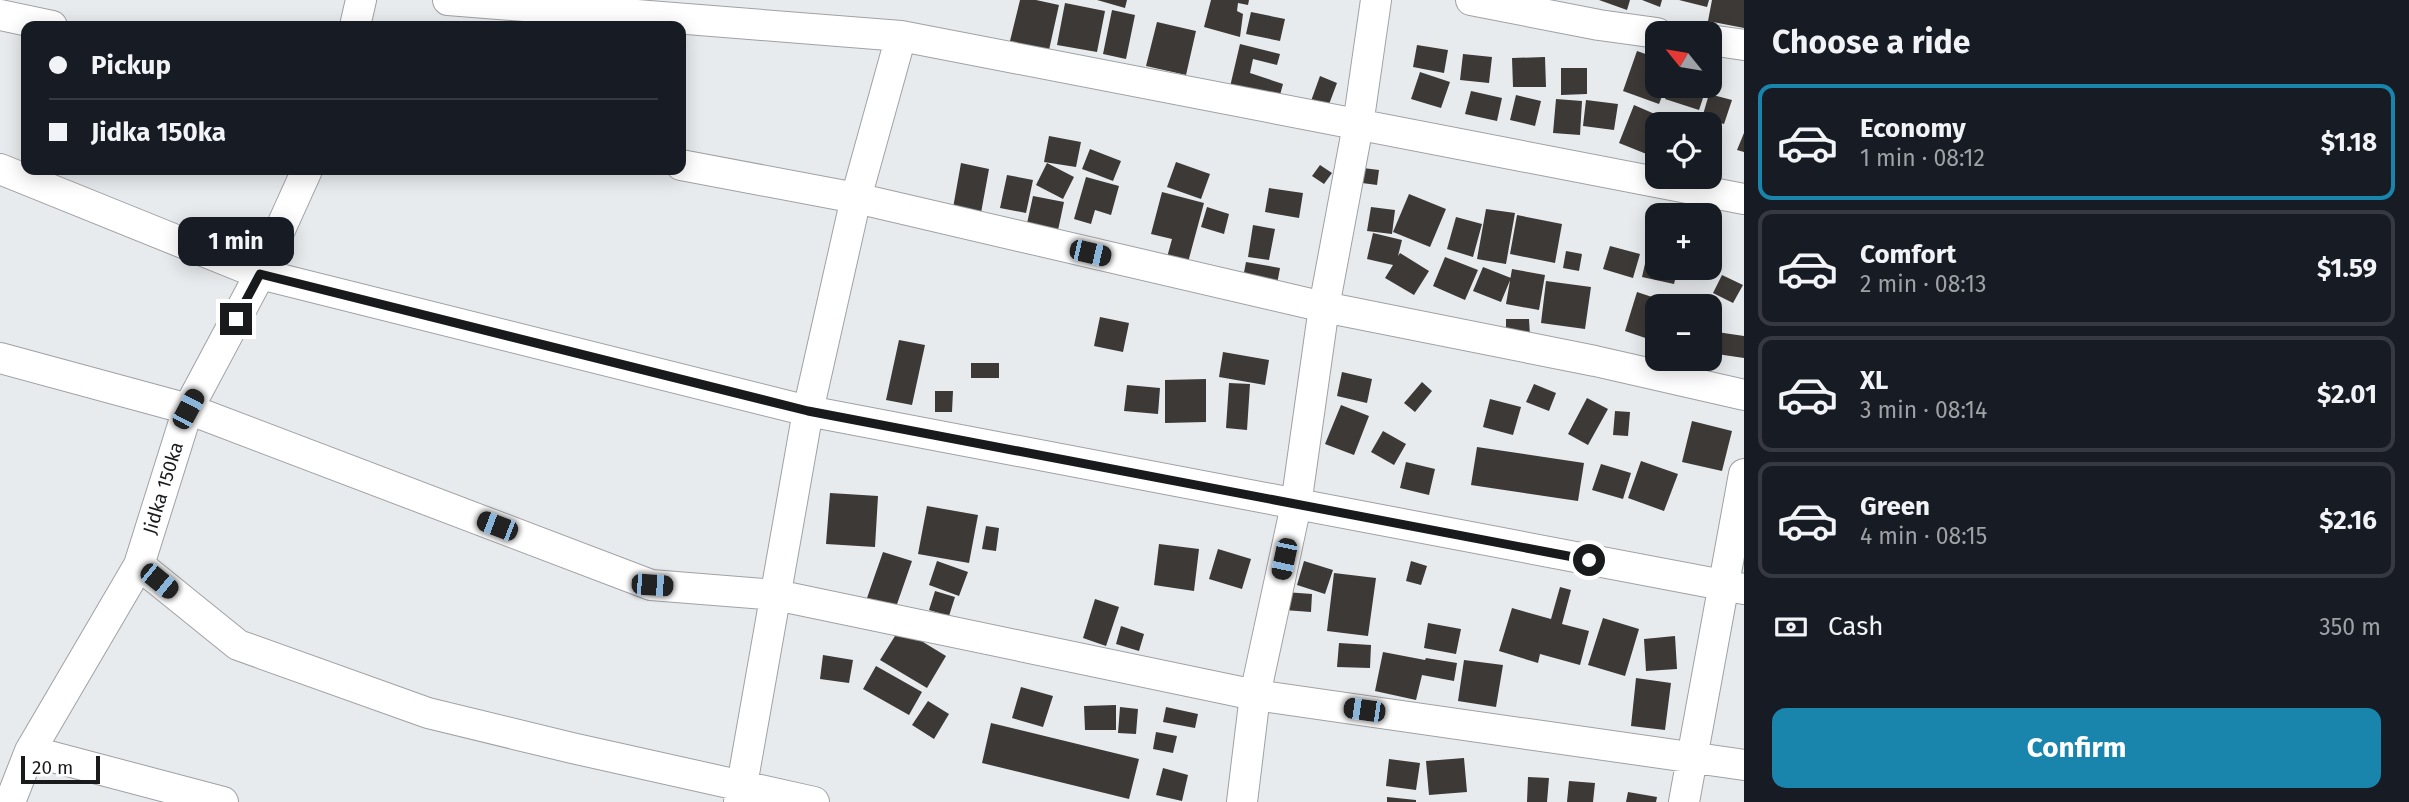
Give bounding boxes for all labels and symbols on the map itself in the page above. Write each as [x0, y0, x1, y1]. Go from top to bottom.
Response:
north arrow [1645, 21, 1722, 98]
callout: 1 min [178, 218, 294, 266]
car [1068, 238, 1113, 268]
route end [220, 303, 252, 335]
car [169, 386, 208, 432]
street label: Jidka 150ka [138, 439, 188, 537]
car [474, 509, 521, 543]
car [1270, 536, 1299, 582]
route start [1573, 544, 1605, 576]
car [137, 560, 182, 602]
car [631, 573, 674, 597]
car [1342, 697, 1387, 723]
scale bar [21, 753, 100, 785]

